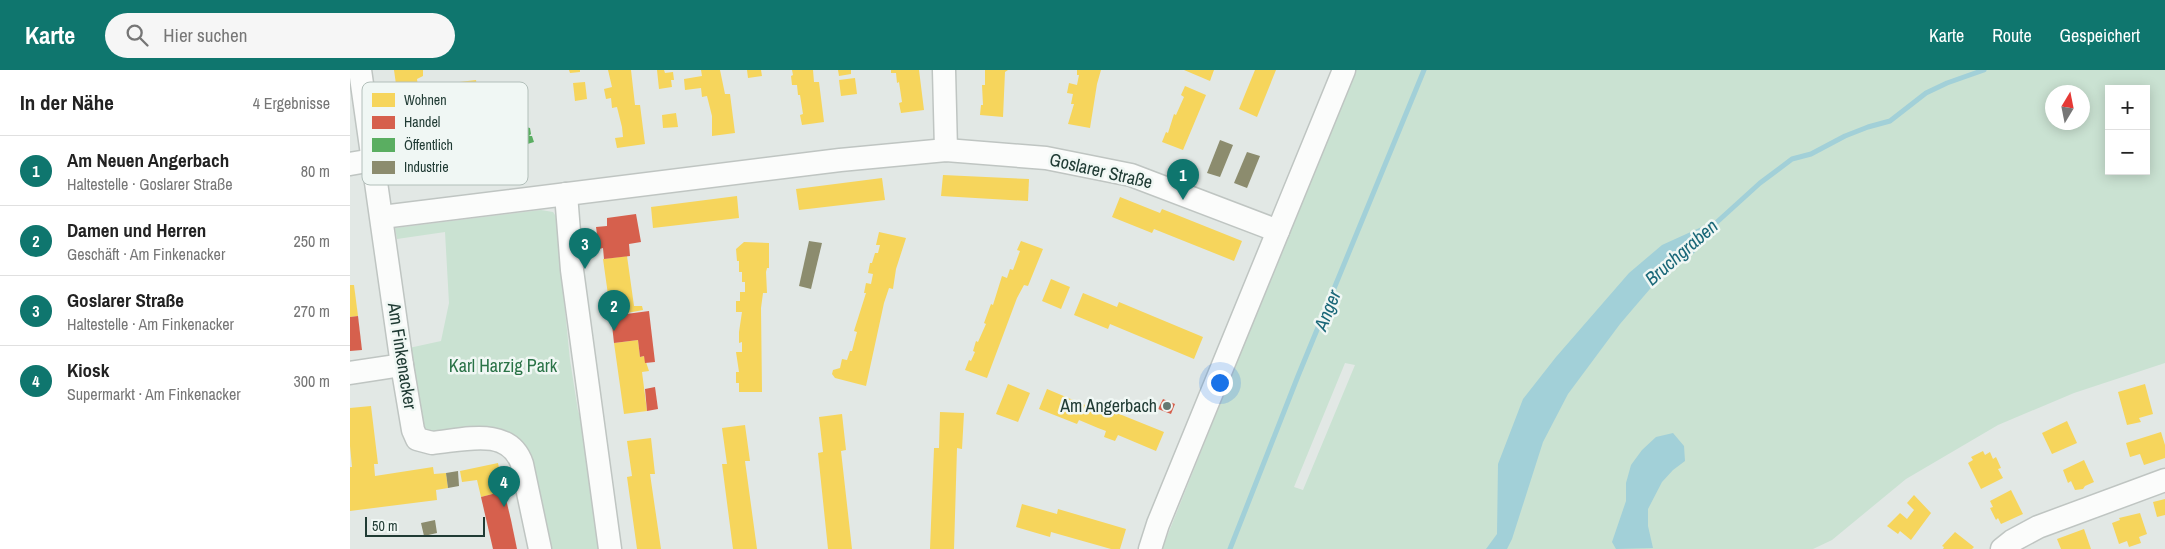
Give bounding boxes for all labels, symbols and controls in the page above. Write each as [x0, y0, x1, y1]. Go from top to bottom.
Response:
search box [105, 13, 455, 58]
text: Karte [25, 19, 75, 51]
icon: search [123, 21, 151, 49]
text: Hier suchen [163, 22, 247, 48]
text: Karte [1929, 23, 1964, 48]
text: Route [1992, 23, 2032, 48]
text: Gespeichert [2060, 23, 2140, 48]
legend [362, 82, 528, 185]
north arrow [2045, 85, 2090, 130]
map controls [2105, 85, 2150, 175]
button: + [2105, 85, 2150, 130]
text: In der Nähe [20, 88, 114, 117]
text: Wohnen [404, 91, 447, 109]
text: 4 Ergebnisse [253, 92, 330, 114]
text: Handel [404, 113, 440, 131]
button: − [2105, 130, 2150, 175]
text: Öffentlich [404, 136, 453, 154]
text: Am Neuen Angerbach [67, 147, 229, 173]
street label: Goslarer Straße [1047, 147, 1155, 195]
text: Industrie [404, 158, 449, 176]
pin: 1 [1167, 159, 1199, 200]
text: 1 [32, 160, 40, 182]
text: 80 m [301, 160, 330, 182]
text: Haltestelle · Goslarer Straße [67, 173, 233, 195]
water label: Bruchgraben [1639, 213, 1723, 291]
text: Damen und Herren [67, 217, 206, 243]
pin: 3 [569, 228, 601, 269]
text: 2 [32, 230, 40, 252]
text: 250 m [294, 230, 330, 252]
text: Geschäft · Am Finkenacker [67, 243, 225, 265]
water label: Anger [1307, 285, 1347, 335]
text: Goslarer Straße [67, 287, 184, 313]
pin: 2 [598, 290, 630, 331]
text: 3 [32, 300, 40, 322]
text: 270 m [294, 300, 330, 322]
street label: Am Finkenacker [382, 300, 423, 411]
text: Haltestelle · Am Finkenacker [67, 313, 234, 335]
park label: Karl Harzig Park [449, 353, 558, 378]
text: Kiosk [67, 357, 109, 383]
text: 4 [32, 370, 40, 392]
text: 300 m [294, 370, 330, 392]
your location [1207, 370, 1233, 396]
text: Supermarkt · Am Finkenacker [67, 383, 241, 405]
place label: Am Angerbach [1059, 393, 1157, 418]
marker: Am Angerbach [1161, 400, 1173, 412]
pin: 4 [488, 466, 520, 507]
scale bar [365, 514, 485, 537]
text: 50 m [372, 517, 398, 535]

